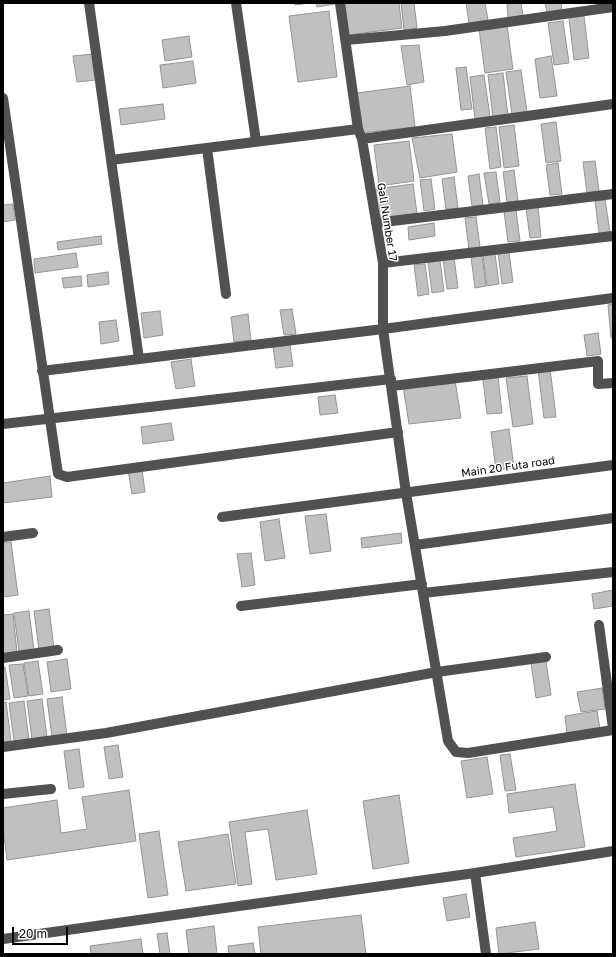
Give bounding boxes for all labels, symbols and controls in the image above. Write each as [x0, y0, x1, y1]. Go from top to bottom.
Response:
street label: Gali Number 17 [374, 182, 400, 262]
street label: Main 20 Futa road [460, 454, 556, 480]
scale bar [14, 919, 70, 945]
text: 20 m [19, 926, 47, 941]

